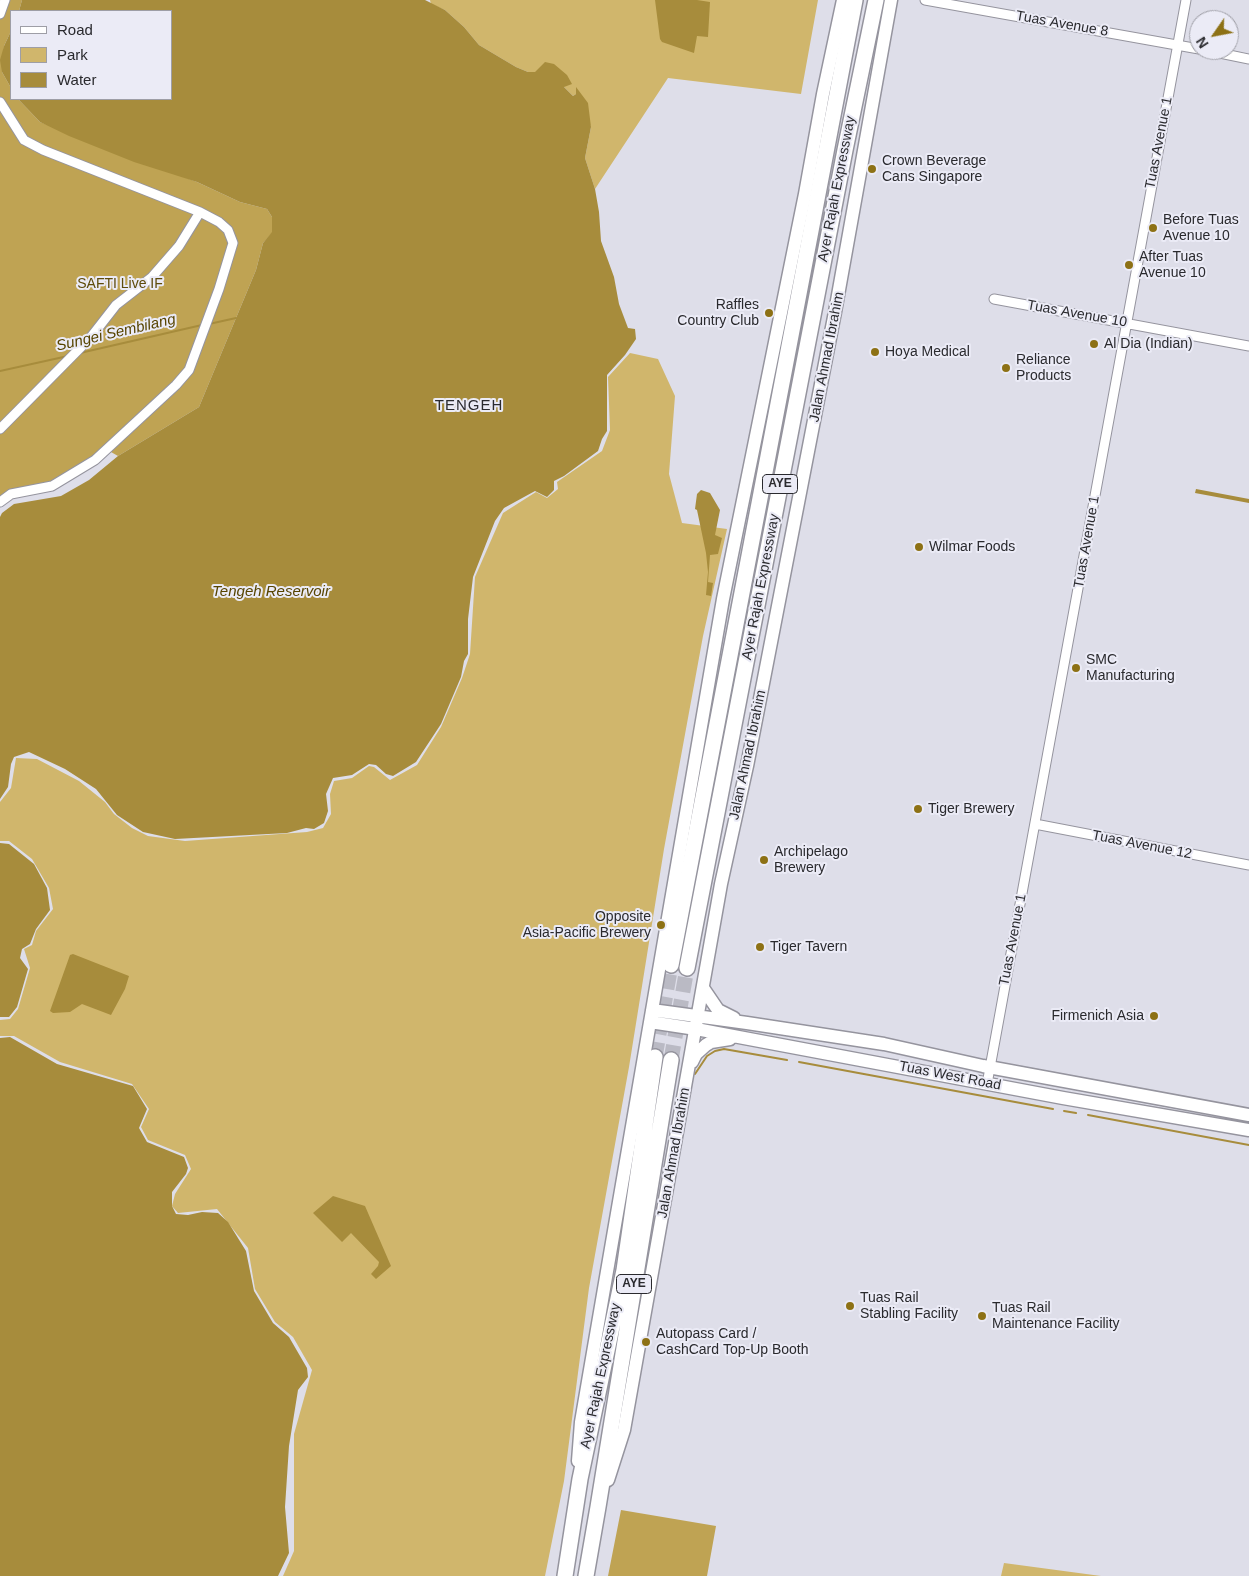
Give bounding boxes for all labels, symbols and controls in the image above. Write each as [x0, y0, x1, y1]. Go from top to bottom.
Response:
street label: Tuas Avenue 8 [1015, 8, 1109, 40]
legend [10, 10, 172, 100]
north arrow [1189, 10, 1239, 60]
text: Road [57, 21, 93, 38]
text: N [1193, 34, 1212, 51]
text: Park [57, 46, 88, 63]
text: Water [57, 71, 96, 88]
street label: Tuas Avenue 1 [1142, 96, 1176, 190]
street label: Ayer Rajah Expressway [815, 115, 859, 263]
place label: Crown Beverage Cans Singapore [882, 153, 986, 186]
marker: Crown Beverage Cans Singapore [866, 163, 878, 175]
place label: Before Tuas Avenue 10 [1163, 212, 1239, 244]
marker: Before Tuas Avenue 10 [1147, 222, 1159, 234]
place label: After Tuas Avenue 10 [1139, 249, 1206, 282]
marker: After Tuas Avenue 10 [1123, 259, 1135, 271]
park label: SAFTI Live IF [77, 276, 163, 292]
street label: Jalan Ahmad Ibrahim [806, 290, 848, 424]
place label: Raffles Country Club [677, 297, 759, 330]
street label: Tuas Avenue 10 [1026, 297, 1128, 331]
marker: Raffles Country Club [763, 307, 775, 319]
water label: Sungei Sembilang [55, 311, 177, 355]
place label: Al Dia (Indian) [1104, 336, 1193, 352]
marker: Al Dia (Indian) [1088, 338, 1100, 350]
place label: Hoya Medical [885, 344, 970, 360]
marker: Hoya Medical [869, 346, 881, 358]
place label: Reliance Products [1016, 352, 1071, 384]
marker: Reliance Products [1000, 362, 1012, 374]
district label: TENGEH [434, 397, 504, 415]
road number: AYE [762, 474, 798, 494]
street label: Tuas Avenue 1 [1071, 495, 1103, 589]
street label: Ayer Rajah Expressway [739, 513, 783, 661]
place label: Wilmar Foods [929, 539, 1015, 555]
marker: Wilmar Foods [913, 541, 925, 553]
water label: Tengeh Reservoir [212, 583, 330, 601]
place label: SMC Manufacturing [1086, 652, 1175, 684]
marker: SMC Manufacturing [1070, 662, 1082, 674]
street label: Jalan Ahmad Ibrahim [726, 689, 770, 821]
place label: Tiger Brewery [928, 801, 1015, 817]
marker: Tiger Brewery [912, 803, 924, 815]
street label: Tuas Avenue 12 [1091, 827, 1193, 863]
place label: Archipelago Brewery [774, 844, 848, 876]
marker: Archipelago Brewery [758, 854, 770, 866]
street label: Tuas Avenue 1 [996, 893, 1030, 987]
place label: Opposite Asia-Pacific Brewery [523, 909, 651, 942]
marker: Opposite Asia-Pacific Brewery [655, 919, 667, 931]
place label: Tiger Tavern [770, 939, 847, 955]
marker: Tiger Tavern [754, 941, 766, 953]
place label: Firmenich Asia [1051, 1008, 1144, 1024]
marker: Firmenich Asia [1148, 1010, 1160, 1022]
street label: Tuas West Road [898, 1058, 1002, 1094]
street label: Jalan Ahmad Ibrahim [654, 1086, 694, 1220]
road number: AYE [616, 1274, 652, 1294]
place label: Tuas Rail Stabling Facility [860, 1290, 958, 1322]
marker: Tuas Rail Stabling Facility [844, 1300, 856, 1312]
place label: Tuas Rail Maintenance Facility [992, 1300, 1120, 1332]
street label: Ayer Rajah Expressway [577, 1302, 625, 1450]
marker: Tuas Rail Maintenance Facility [976, 1310, 988, 1322]
place label: Autopass Card / CashCard Top-Up Booth [656, 1326, 809, 1358]
marker: Autopass Card / CashCard Top-Up Booth [640, 1336, 652, 1348]

